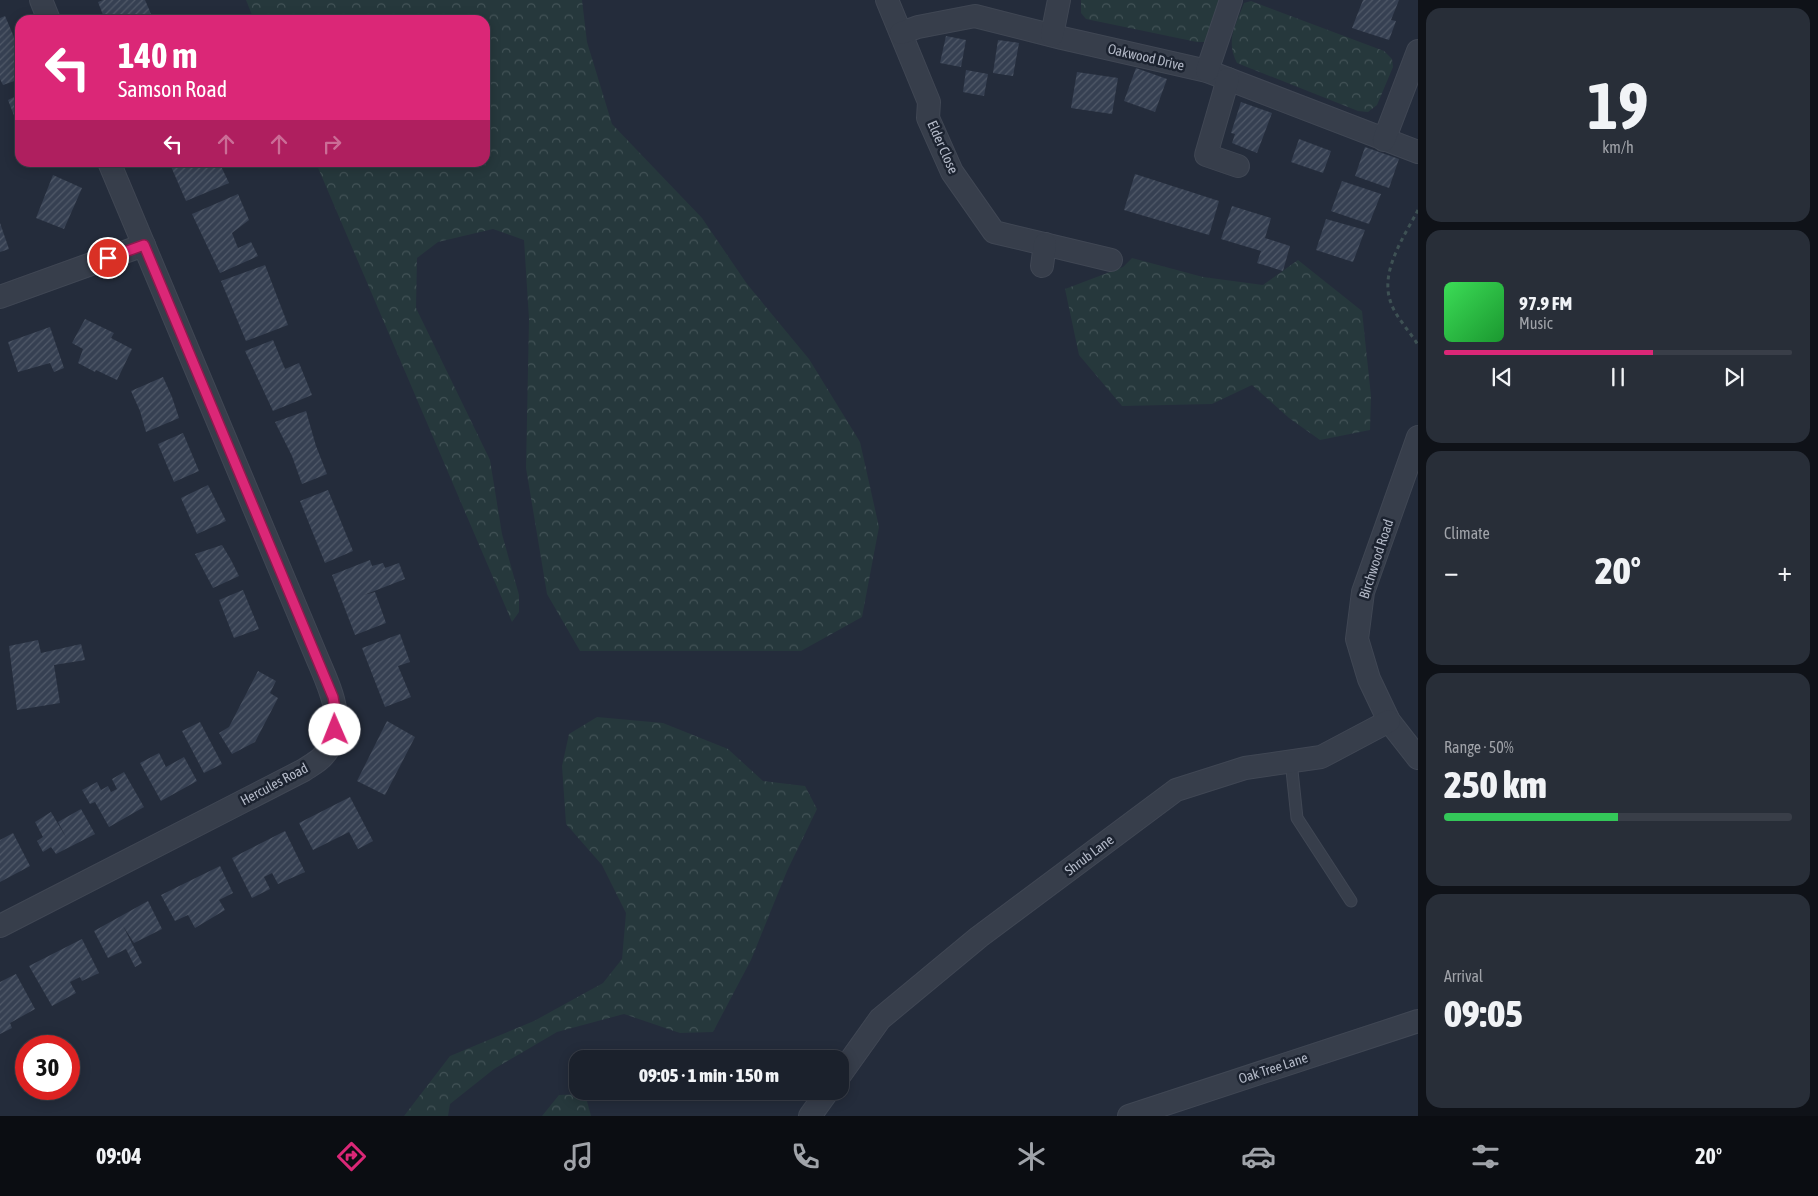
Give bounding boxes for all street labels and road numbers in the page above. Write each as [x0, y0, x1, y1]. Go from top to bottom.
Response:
street label: Oakwood Drive [1106, 40, 1186, 74]
street label: Elder Close [924, 118, 962, 176]
street label: Birchwood Road [1356, 517, 1396, 601]
street label: Hercules Road [238, 760, 310, 808]
street label: Shrub Lane [1061, 831, 1117, 879]
street label: Oak Tree Lane [1236, 1049, 1310, 1087]

